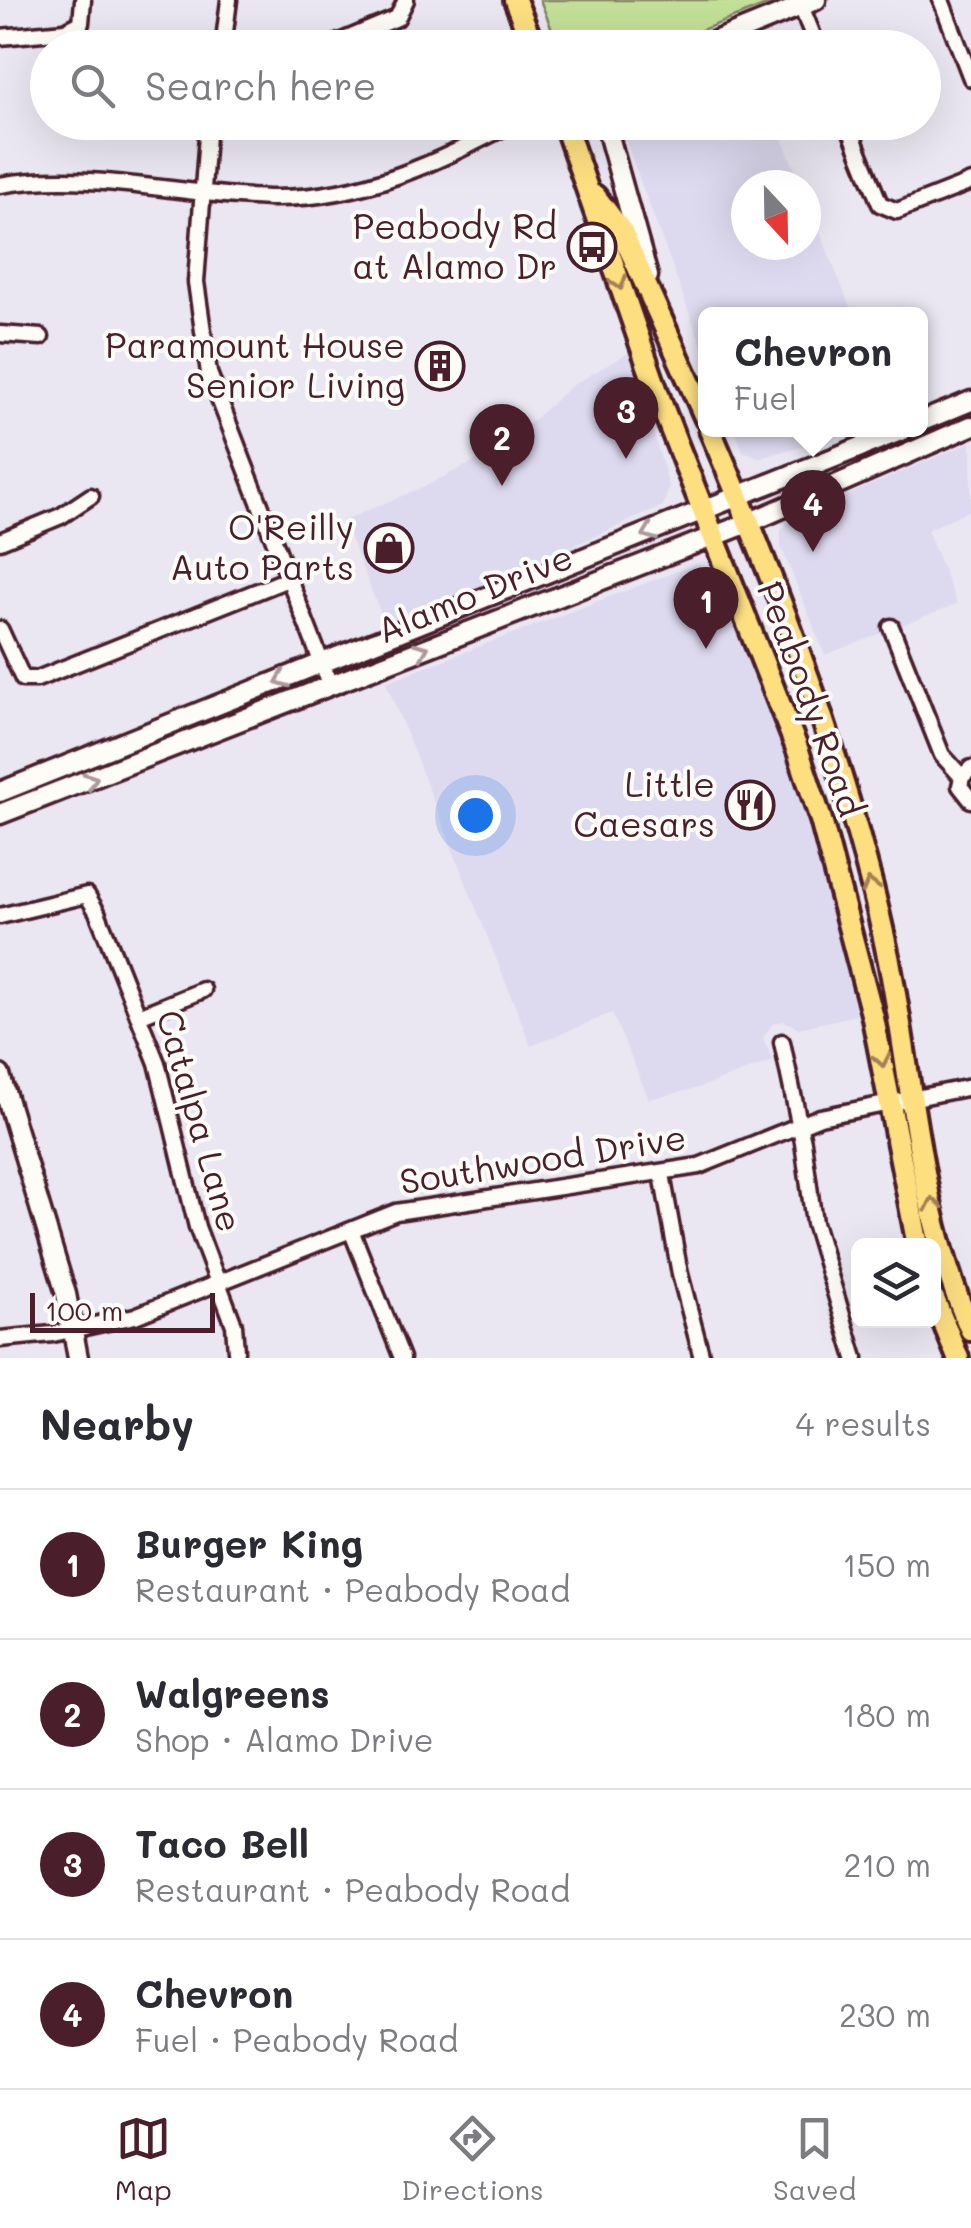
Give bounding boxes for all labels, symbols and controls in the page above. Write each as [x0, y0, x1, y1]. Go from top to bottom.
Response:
search box [30, 30, 941, 140]
icon: search [65, 58, 120, 113]
text: Search here [145, 60, 376, 110]
north arrow [731, 170, 821, 260]
place label: Peabody Rd at Alamo Dr [352, 202, 557, 288]
bus stop icon: Peabody Rd at Alamo Dr [566, 221, 618, 273]
one-way arrow [607, 274, 627, 291]
popup [698, 307, 928, 437]
place label: Paramount House Senior Living [105, 321, 405, 407]
text: Chevron [734, 326, 892, 376]
building icon: Paramount House Senior Living [414, 340, 466, 392]
pin: 3 [594, 376, 658, 459]
text: Fuel [734, 376, 797, 418]
pin: 2 [470, 404, 534, 486]
pin: 4 [780, 470, 846, 552]
place label: O'Reilly Auto Parts [170, 503, 354, 589]
shop icon: O'Reilly Auto Parts [363, 522, 415, 574]
one-way arrow [641, 522, 658, 542]
street label: Alamo Drive [370, 532, 579, 652]
pin: 1 [674, 566, 738, 649]
street label: Peabody Road [748, 575, 876, 822]
one-way arrow [412, 642, 430, 662]
one-way arrow [274, 668, 292, 688]
place label: Little Caesars [573, 760, 715, 846]
one-way arrow [82, 771, 99, 792]
restaurant icon: Little Caesars [724, 779, 776, 831]
your location [450, 790, 501, 841]
one-way arrow [860, 877, 881, 894]
street label: Catalpa Lane [147, 1004, 255, 1237]
one-way arrow [870, 1051, 891, 1068]
street label: Southwood Drive [396, 1113, 689, 1203]
one-way arrow [923, 1196, 944, 1213]
map controls [851, 1238, 941, 1328]
button: layers [851, 1238, 941, 1328]
scale bar [30, 1288, 215, 1332]
text: 100 m [45, 1292, 123, 1328]
text: Nearby [40, 1396, 194, 1451]
text: 4 results [795, 1402, 931, 1444]
text: Burger King [135, 1518, 363, 1568]
text: 1 [65, 1543, 80, 1585]
text: 150 m [843, 1543, 931, 1585]
text: Restaurant · Peabody Road [135, 1568, 570, 1610]
text: Walgreens [135, 1668, 330, 1718]
text: 2 [64, 1693, 81, 1735]
text: 180 m [842, 1693, 931, 1735]
text: Shop · Alamo Drive [135, 1718, 434, 1760]
text: Taco Bell [135, 1818, 309, 1868]
text: 3 [63, 1843, 82, 1885]
text: 210 m [843, 1843, 931, 1885]
text: Restaurant · Peabody Road [135, 1868, 570, 1910]
text: Chevron [135, 1968, 293, 2018]
text: 4 [62, 1993, 83, 2035]
text: 230 m [839, 1993, 931, 2035]
text: Fuel · Peabody Road [135, 2018, 458, 2060]
tab: Map [115, 2111, 172, 2207]
tab: Directions [401, 2111, 544, 2207]
tab: Saved [773, 2111, 856, 2207]

